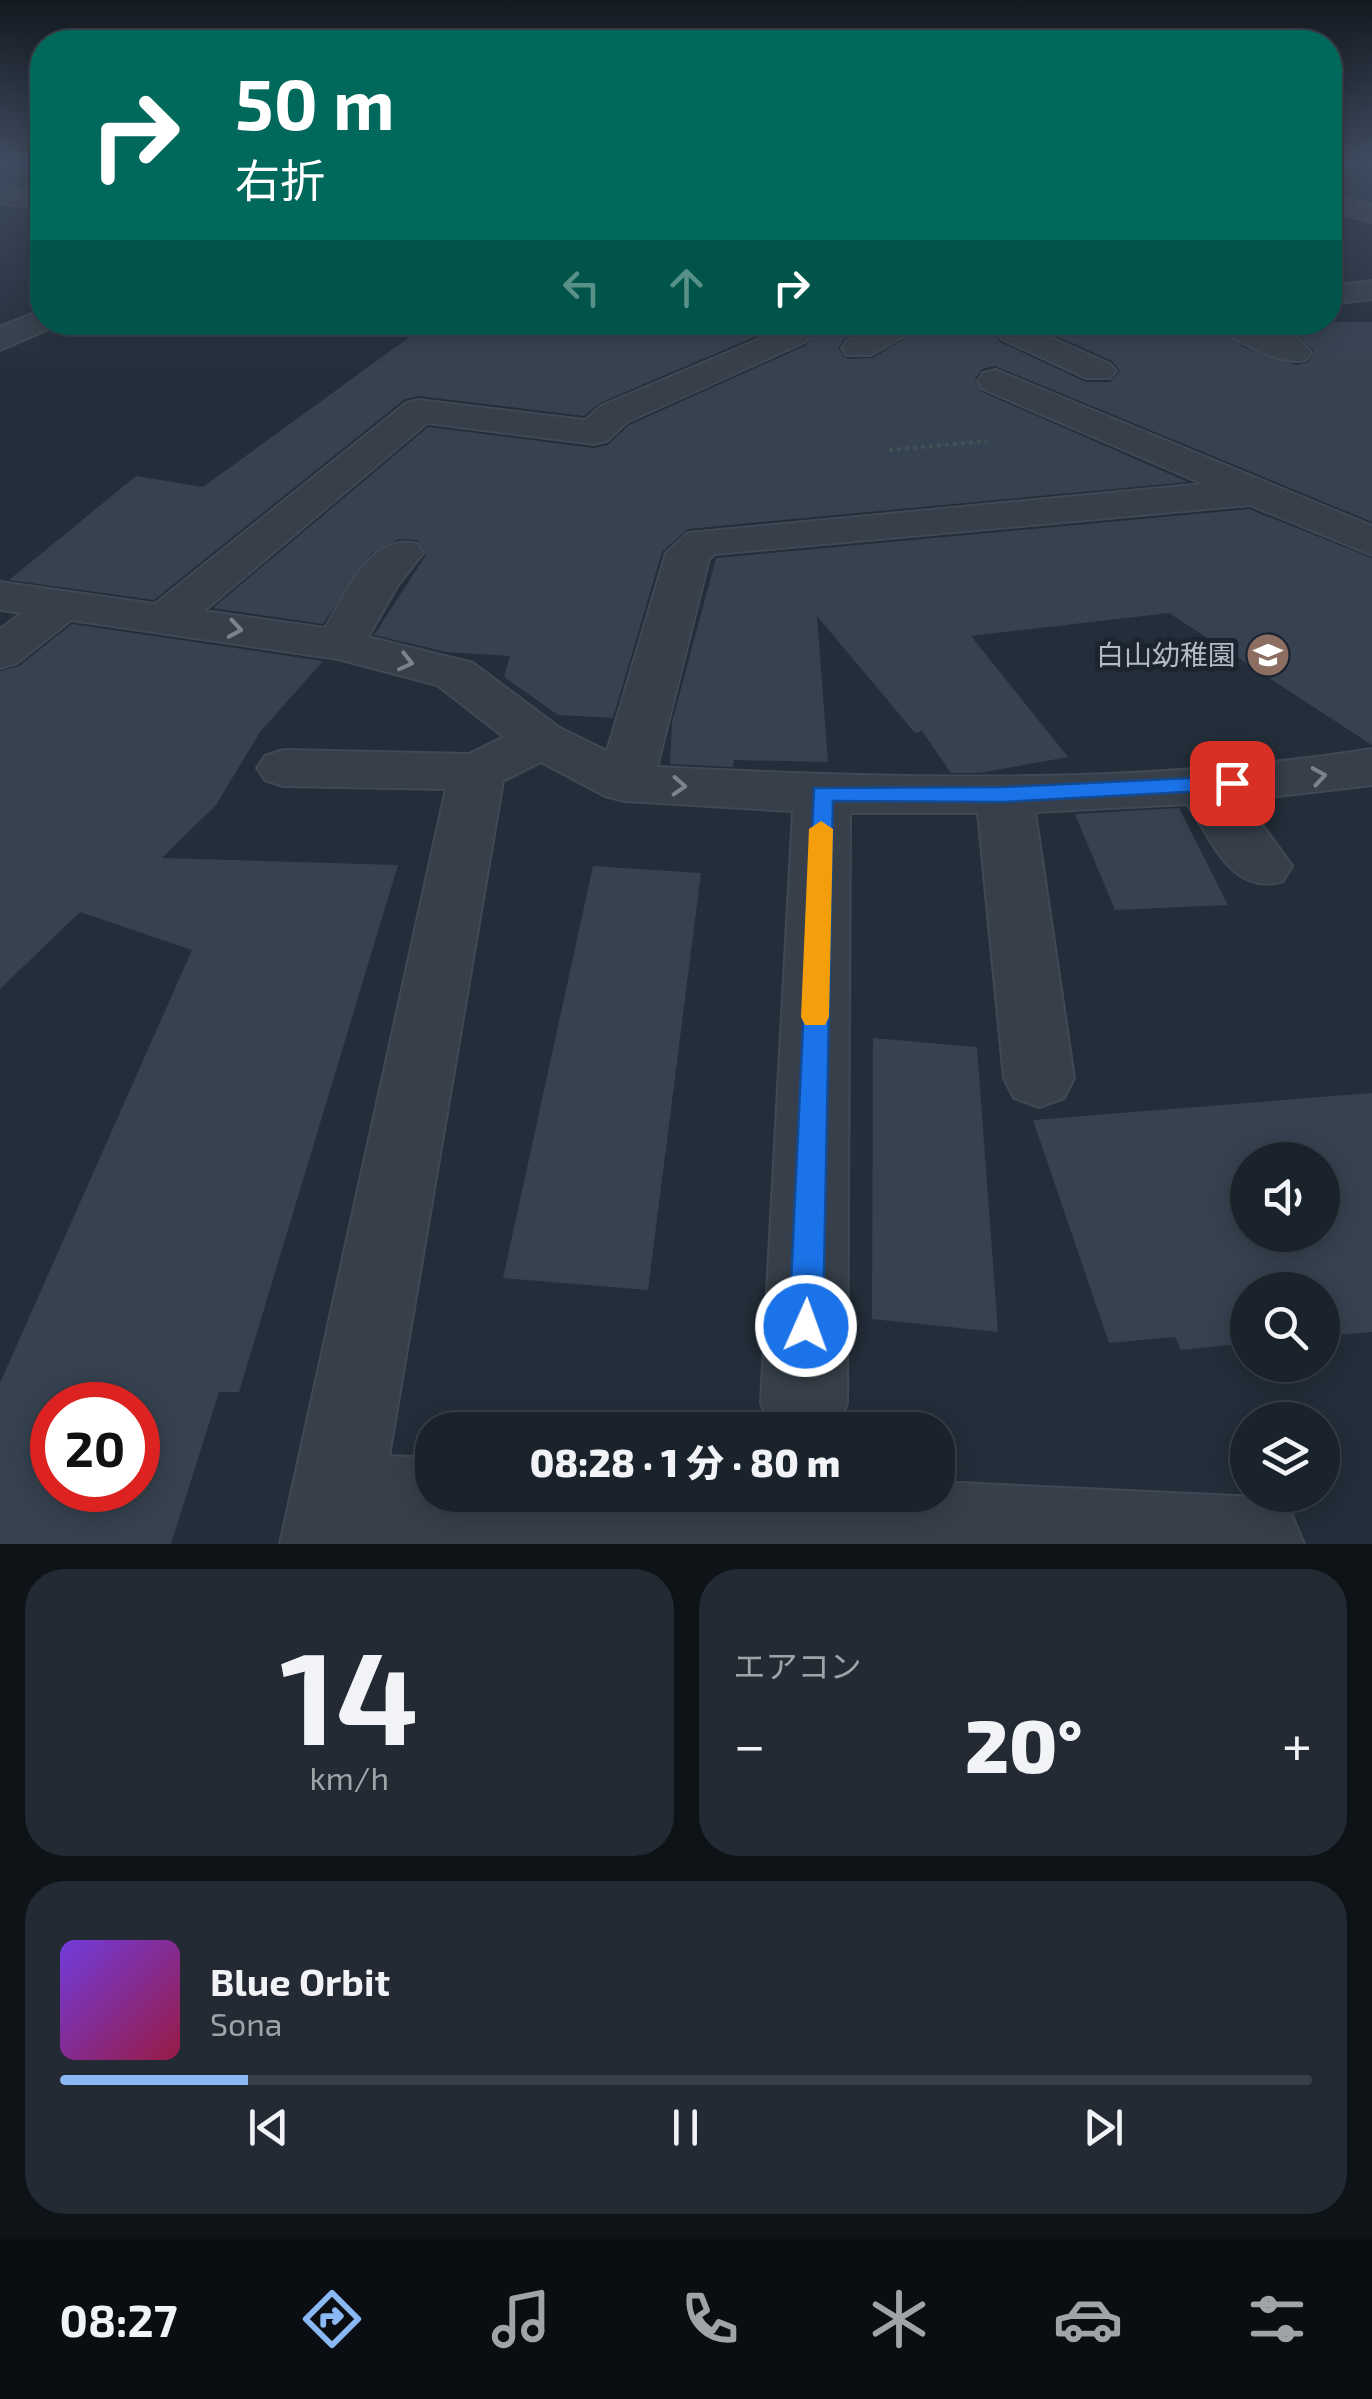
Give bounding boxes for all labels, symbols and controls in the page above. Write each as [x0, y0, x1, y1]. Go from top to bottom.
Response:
text: 50 m [235, 60, 395, 144]
icon: right [70, 70, 200, 200]
text: 右折 [235, 152, 325, 206]
icon: left [554, 260, 609, 315]
icon: ahead [659, 260, 714, 315]
icon: right [764, 260, 819, 315]
one-way arrow [227, 618, 243, 639]
school or university icon: 白山幼稚園 [1245, 632, 1291, 678]
place label: 白山幼稚園 [1096, 637, 1236, 671]
one-way arrow [397, 650, 414, 671]
pin [1190, 741, 1275, 826]
icon: arrive [1205, 756, 1260, 811]
one-way arrow [1310, 767, 1327, 788]
one-way arrow [672, 775, 688, 796]
map controls [1230, 1142, 1340, 1512]
button: sound [1230, 1142, 1340, 1252]
button: search [1230, 1272, 1340, 1382]
position arrow [754, 1274, 858, 1378]
speed limit sign: 20 [30, 1382, 160, 1512]
button: layers [1230, 1402, 1340, 1512]
text: 08:28 · 1 分 · 80 m [530, 1439, 840, 1485]
text: 14 [280, 1615, 419, 1771]
text: エアコン [734, 1646, 862, 1684]
text: 20° [965, 1698, 1083, 1788]
text: − [734, 1710, 766, 1776]
text: + [1282, 1710, 1312, 1776]
text: km/h [310, 1758, 389, 1796]
text: Blue Orbit [210, 1958, 390, 2004]
text: Sona [210, 2004, 282, 2042]
icon: previous [241, 2100, 296, 2155]
icon: pause [658, 2100, 713, 2155]
icon: next [1076, 2100, 1131, 2155]
icon: directions [297, 2284, 367, 2354]
icon: music [486, 2284, 556, 2354]
icon: phone [675, 2284, 745, 2354]
icon: climate [864, 2284, 934, 2354]
icon: car [1053, 2284, 1123, 2354]
icon: filters [1242, 2284, 1312, 2354]
text: 08:27 [60, 2292, 177, 2346]

